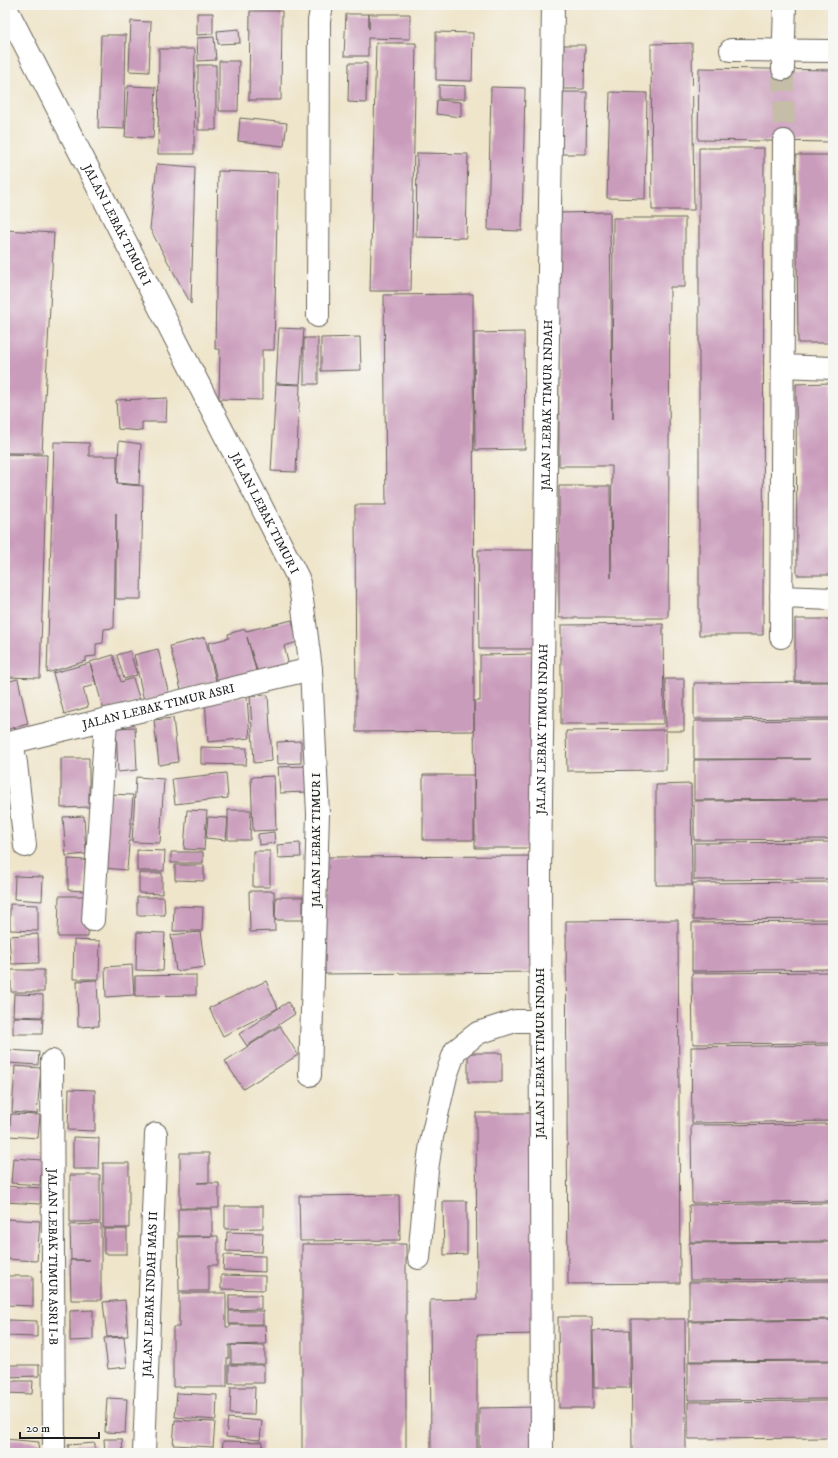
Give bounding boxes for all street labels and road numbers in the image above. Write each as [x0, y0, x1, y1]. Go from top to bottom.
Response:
street label: JALAN LEBAK TIMUR I [79, 161, 154, 288]
street label: JALAN LEBAK TIMUR INDAH [539, 320, 556, 492]
street label: JALAN LEBAK TIMUR I [227, 449, 302, 577]
street label: JALAN LEBAK TIMUR INDAH [534, 644, 551, 816]
street label: JALAN LEBAK TIMUR ASRI [80, 681, 236, 733]
street label: JALAN LEBAK TIMUR I [309, 773, 324, 908]
street label: JALAN LEBAK TIMUR INDAH [533, 968, 548, 1139]
street label: JALAN LEBAK TIMUR ASRI I-B [45, 1168, 60, 1345]
street label: JALAN LEBAK INDAH MAS II [140, 1211, 161, 1378]

